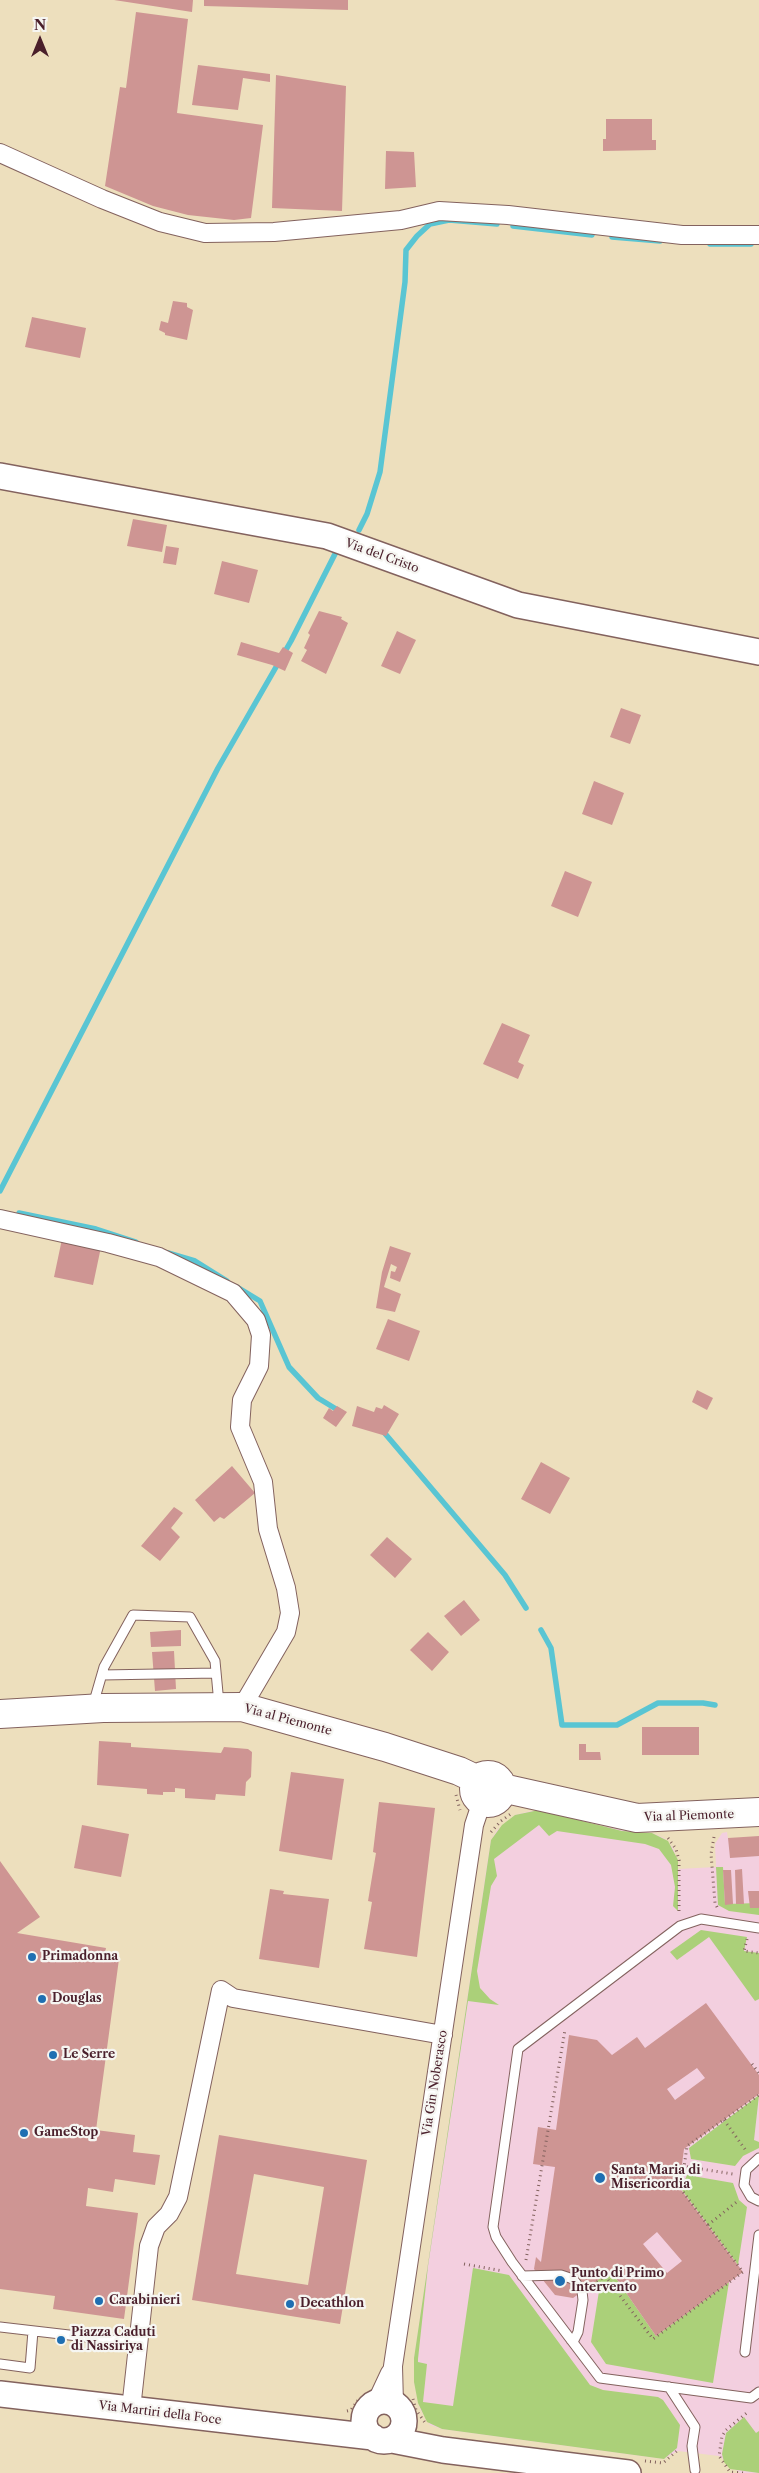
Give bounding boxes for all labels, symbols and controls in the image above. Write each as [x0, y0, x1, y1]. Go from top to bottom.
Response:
north arrow [15, 15, 65, 65]
text: N [34, 16, 46, 34]
street label: Via del Cristo [343, 536, 421, 576]
street label: Via al Piemonte [243, 1701, 333, 1739]
street label: Via al Piemonte [644, 1807, 734, 1825]
place label: Primadonna [42, 1950, 118, 1964]
marker: Primadonna [26, 1951, 38, 1963]
place label: Douglas [52, 1992, 102, 2006]
marker: Douglas [36, 1993, 48, 2005]
street label: Via Gin Noberasco [420, 2029, 450, 2137]
place label: Le Serre [63, 2048, 115, 2062]
marker: Le Serre [47, 2049, 59, 2061]
place label: GameStop [34, 2126, 98, 2140]
marker: GameStop [18, 2127, 30, 2139]
place label: Santa Maria di Misericordia [611, 2164, 701, 2192]
marker: Santa Maria di Misericordia [593, 2171, 607, 2185]
place label: Punto di Primo Intervento [571, 2267, 664, 2295]
marker: Punto di Primo Intervento [553, 2274, 567, 2288]
place label: Carabinieri [109, 2294, 180, 2308]
marker: Carabinieri [93, 2295, 105, 2307]
place label: Decathlon [300, 2297, 364, 2311]
marker: Decathlon [284, 2298, 296, 2310]
place label: Piazza Caduti di Nassiriya [71, 2326, 156, 2354]
marker: Piazza Caduti di Nassiriya [55, 2334, 67, 2346]
street label: Via Martiri della Foce [98, 2398, 222, 2428]

